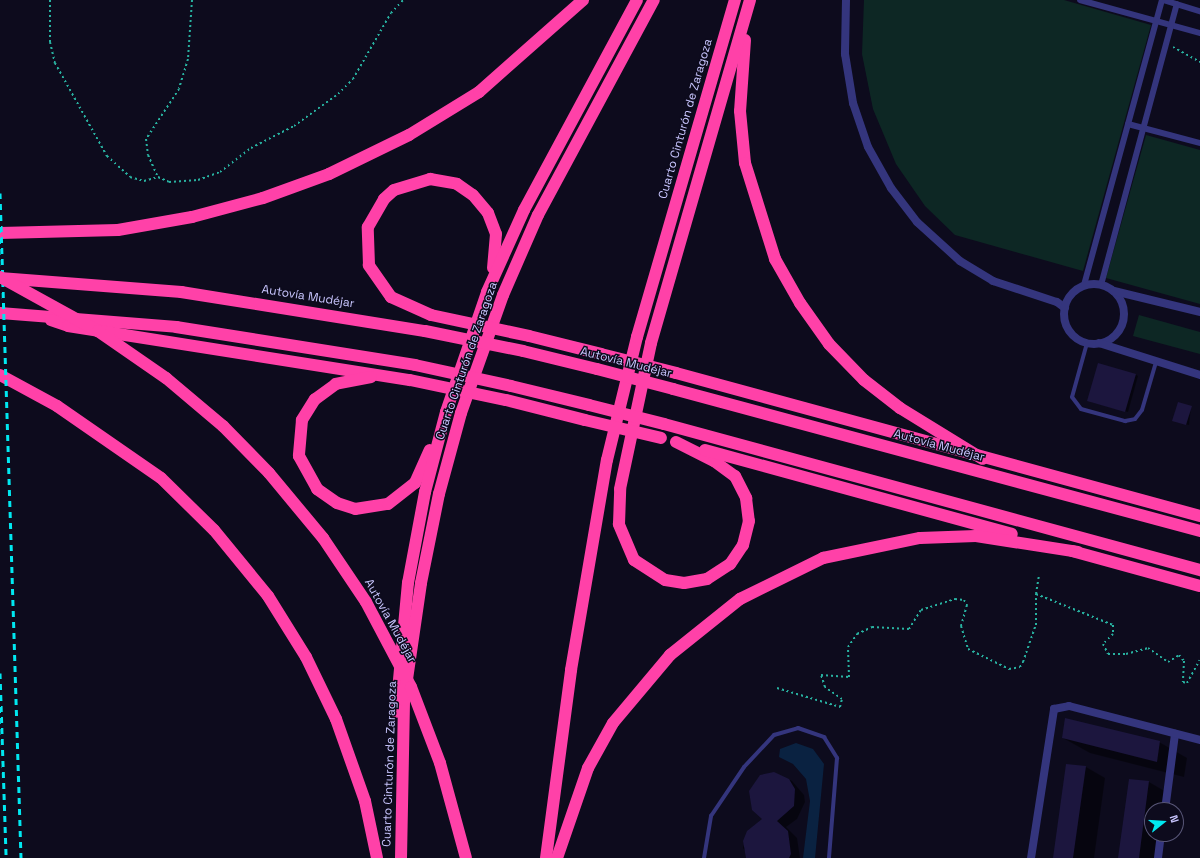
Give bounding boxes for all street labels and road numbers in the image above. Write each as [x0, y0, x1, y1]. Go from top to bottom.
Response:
street label: Cuarto Cinturón de Zaragoza [656, 37, 716, 201]
street label: Cuarto Cinturón de Zaragoza [433, 280, 501, 442]
street label: Autovía Mudéjar [261, 283, 355, 311]
street label: Autovía Mudéjar [579, 345, 673, 381]
street label: Autovía Mudéjar [892, 427, 986, 465]
street label: Autovía Mudéjar [361, 577, 419, 665]
street label: Cuarto Cinturón de Zaragoza [380, 681, 400, 847]

